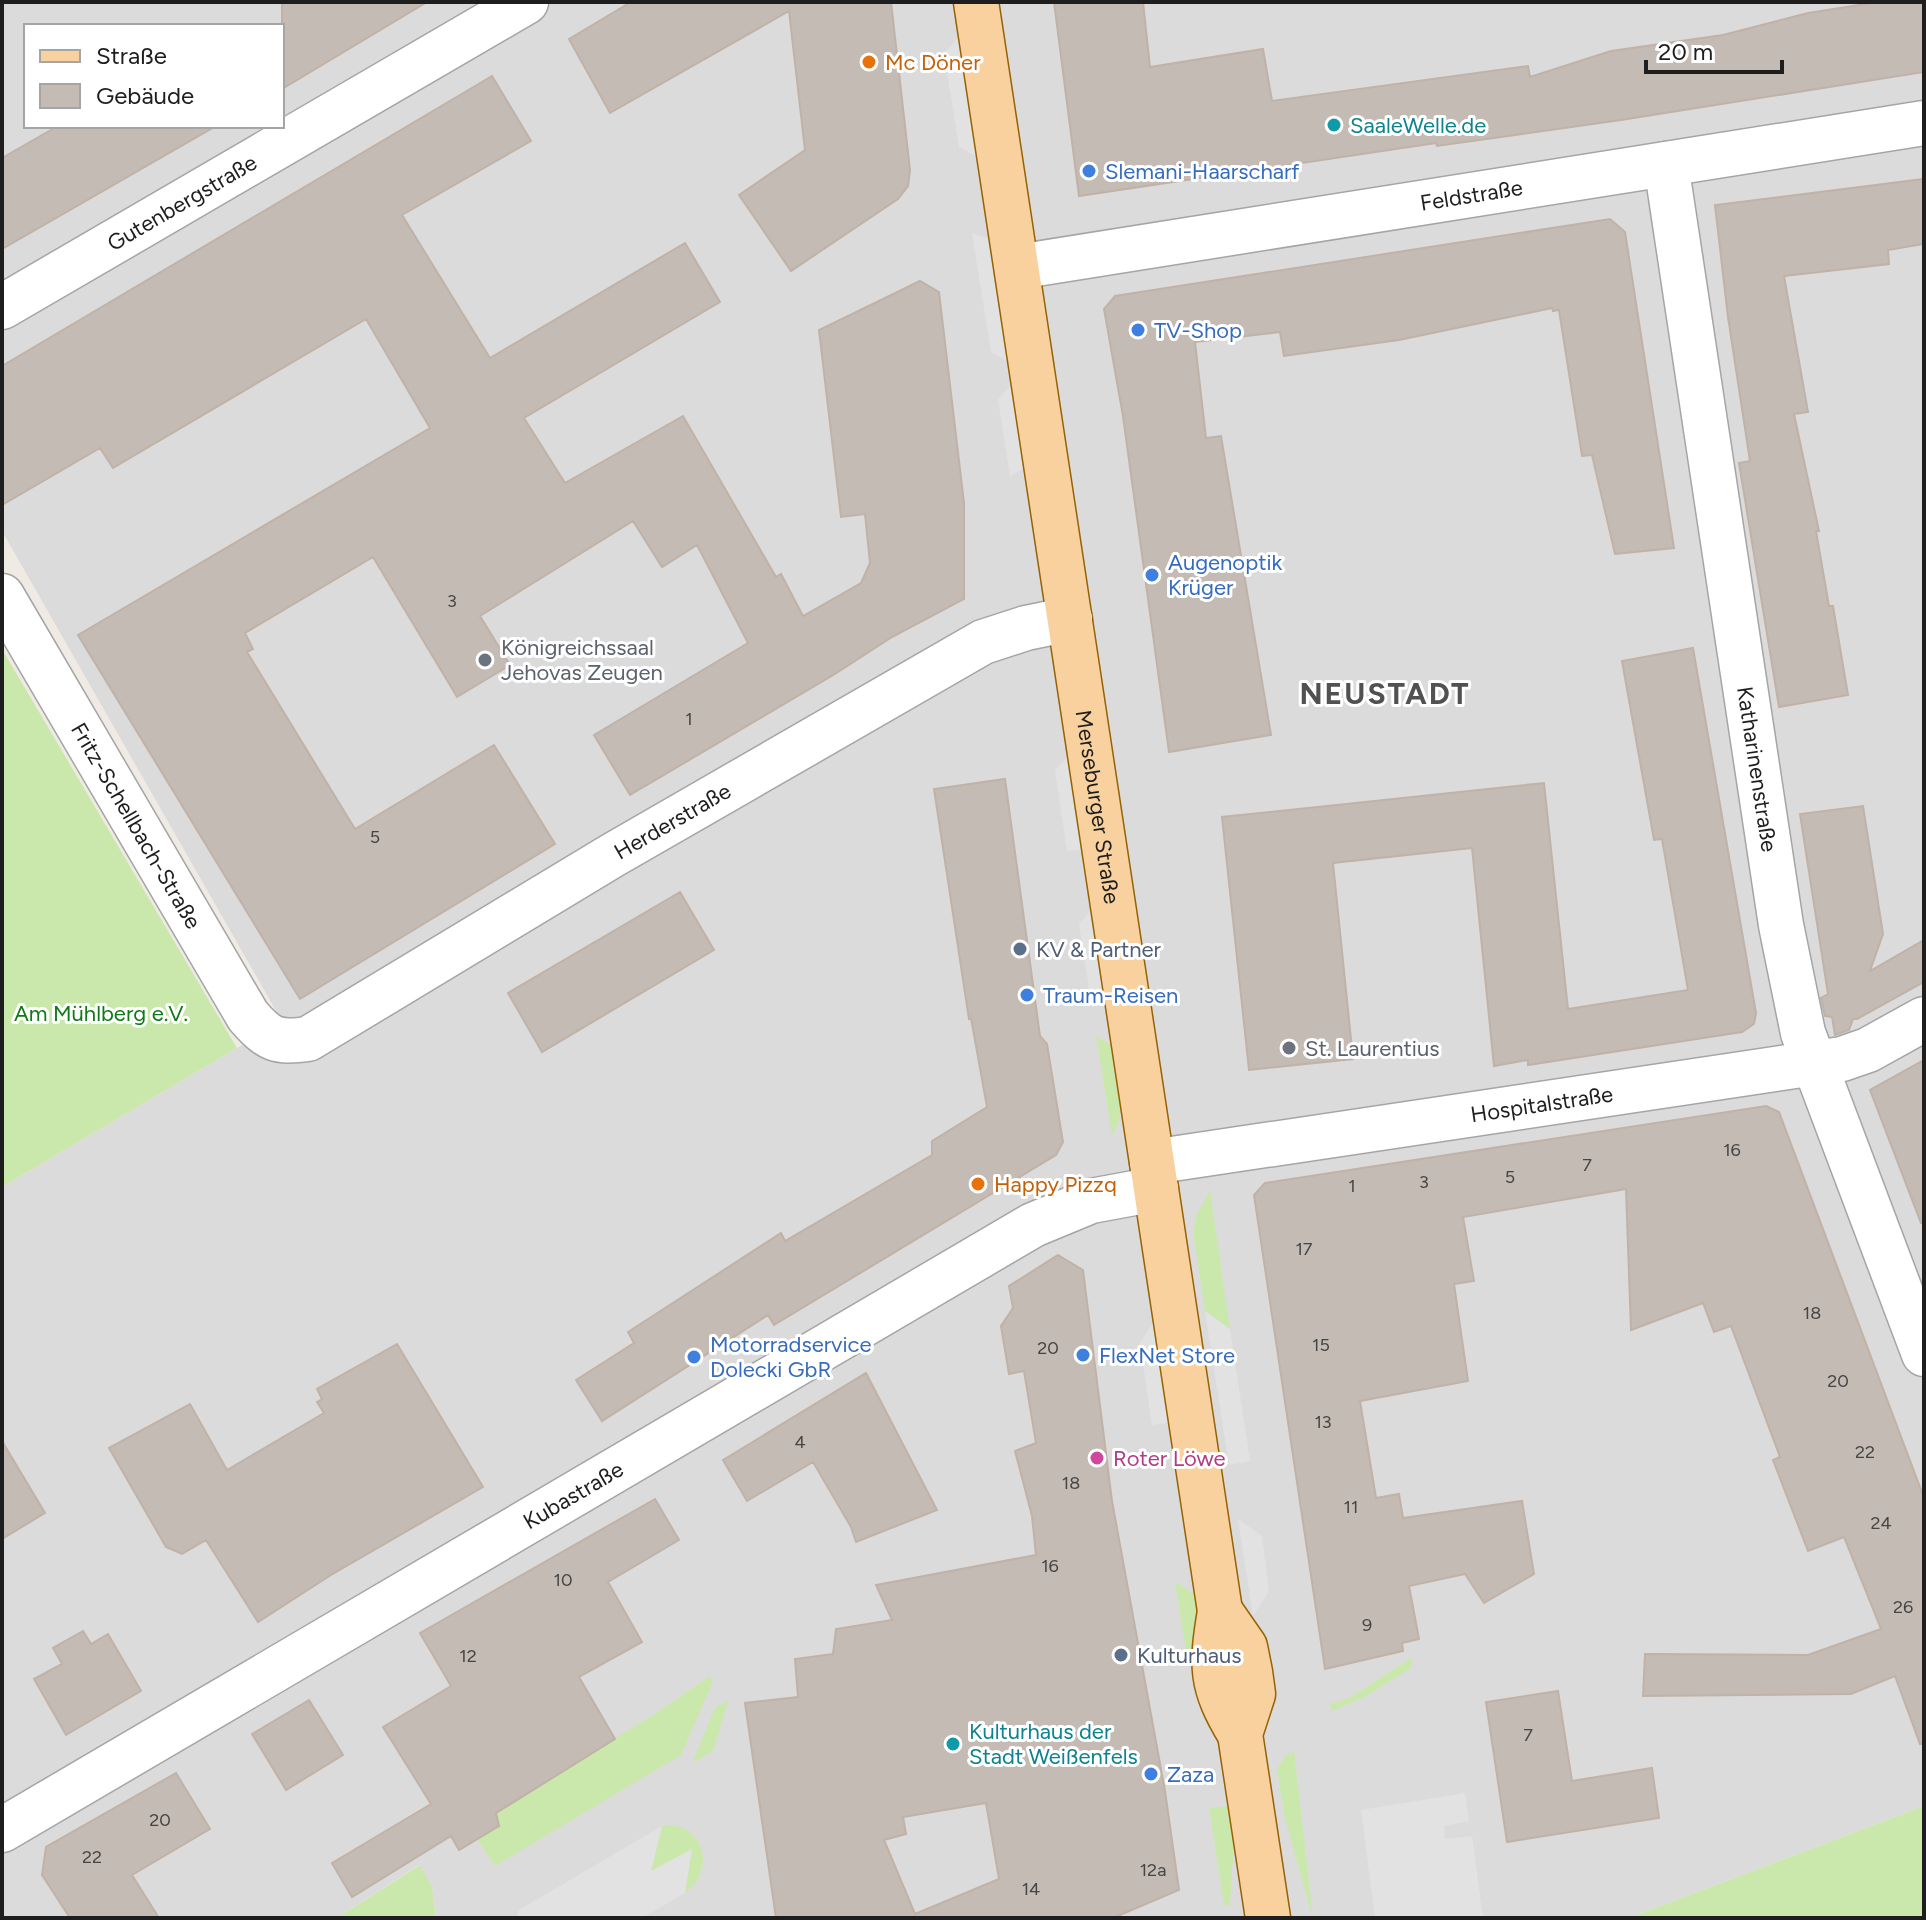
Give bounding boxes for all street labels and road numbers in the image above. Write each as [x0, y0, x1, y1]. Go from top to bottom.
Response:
street label: Gutenbergstraße [102, 148, 261, 256]
street label: Feldstraße [1418, 173, 1524, 216]
street label: Katharinenstraße [1732, 684, 1783, 854]
street label: Merseburger Straße [1070, 708, 1126, 906]
street label: Fritz-Schellbach-Straße [66, 718, 207, 934]
street label: Herderstraße [609, 777, 735, 865]
street label: Hospitalstraße [1469, 1080, 1615, 1128]
street label: Kubastraße [518, 1455, 628, 1535]

